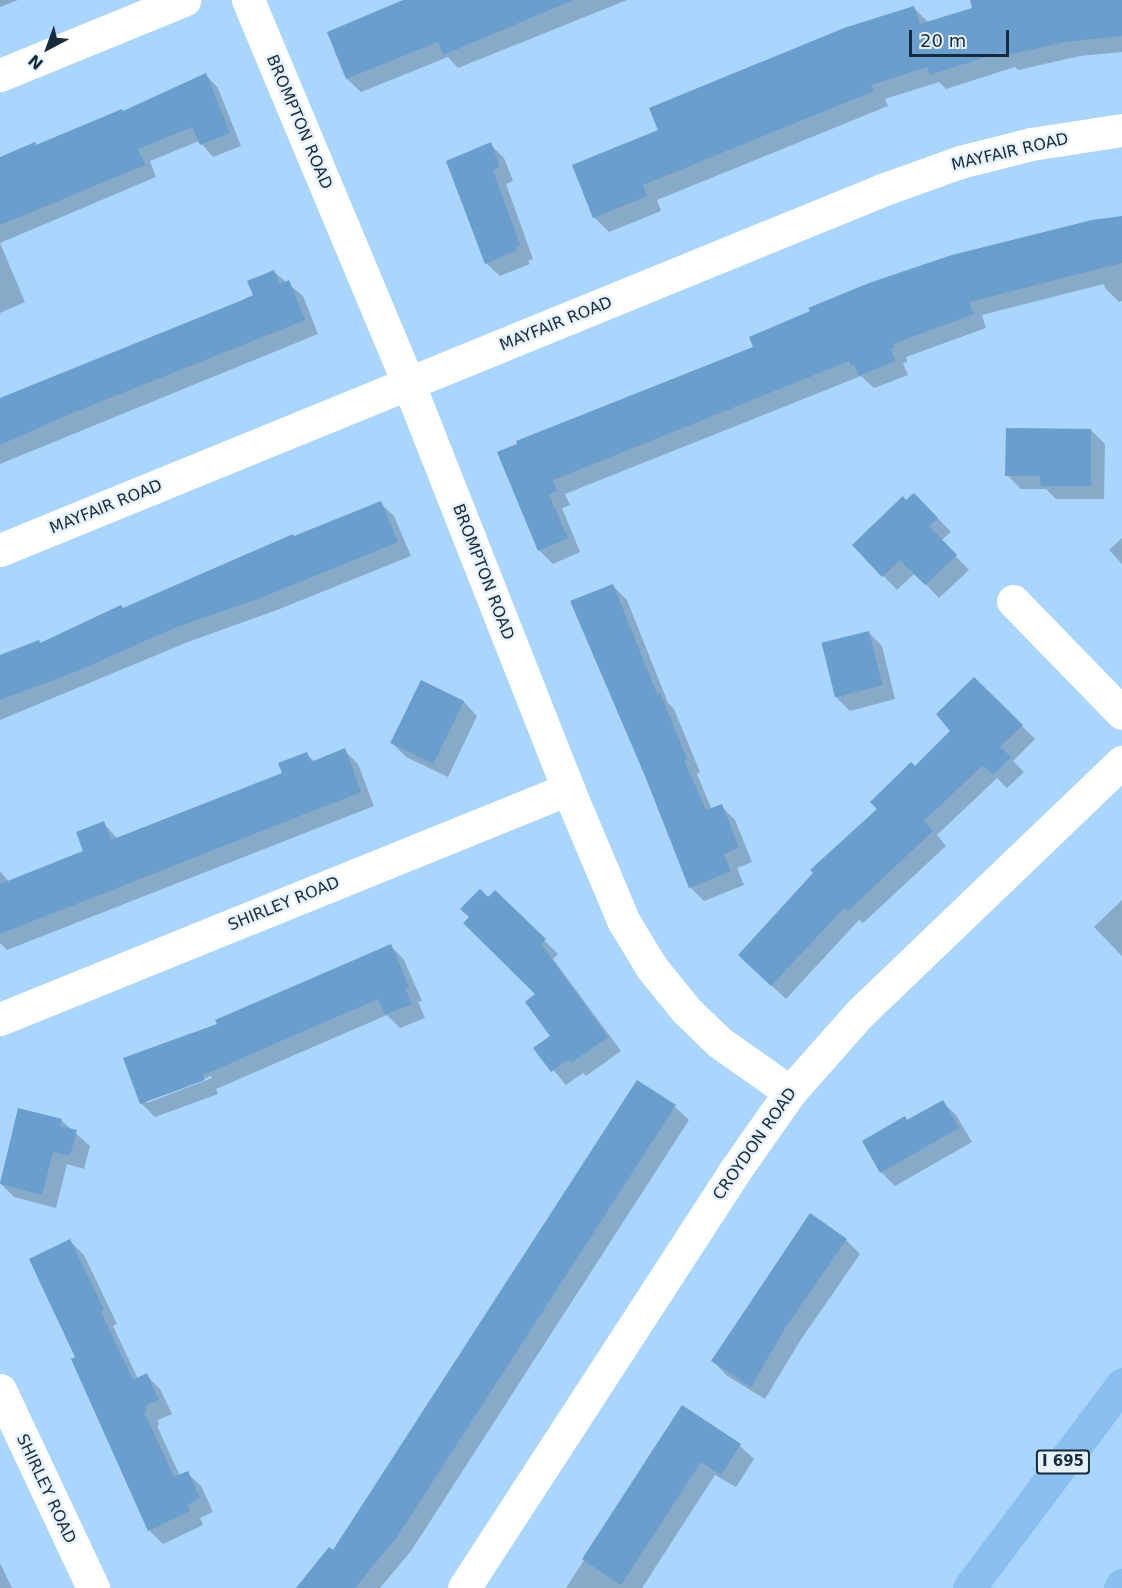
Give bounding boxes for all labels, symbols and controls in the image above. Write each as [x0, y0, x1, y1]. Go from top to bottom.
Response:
north arrow [18, 18, 78, 78]
scale bar [912, 18, 1012, 56]
text: 20 m [920, 30, 966, 51]
text: N [25, 50, 47, 74]
street label: BROMPTON ROAD [262, 52, 336, 192]
street label: MAYFAIR ROAD [950, 129, 1070, 175]
street label: MAYFAIR ROAD [497, 293, 615, 355]
street label: MAYFAIR ROAD [47, 476, 165, 538]
street label: BROMPTON ROAD [448, 501, 518, 643]
street label: SHIRLEY ROAD [225, 873, 343, 935]
street label: CROYDON ROAD [709, 1084, 801, 1204]
street label: SHIRLEY ROAD [12, 1431, 80, 1547]
road number: I 695 [1034, 1450, 1092, 1474]

